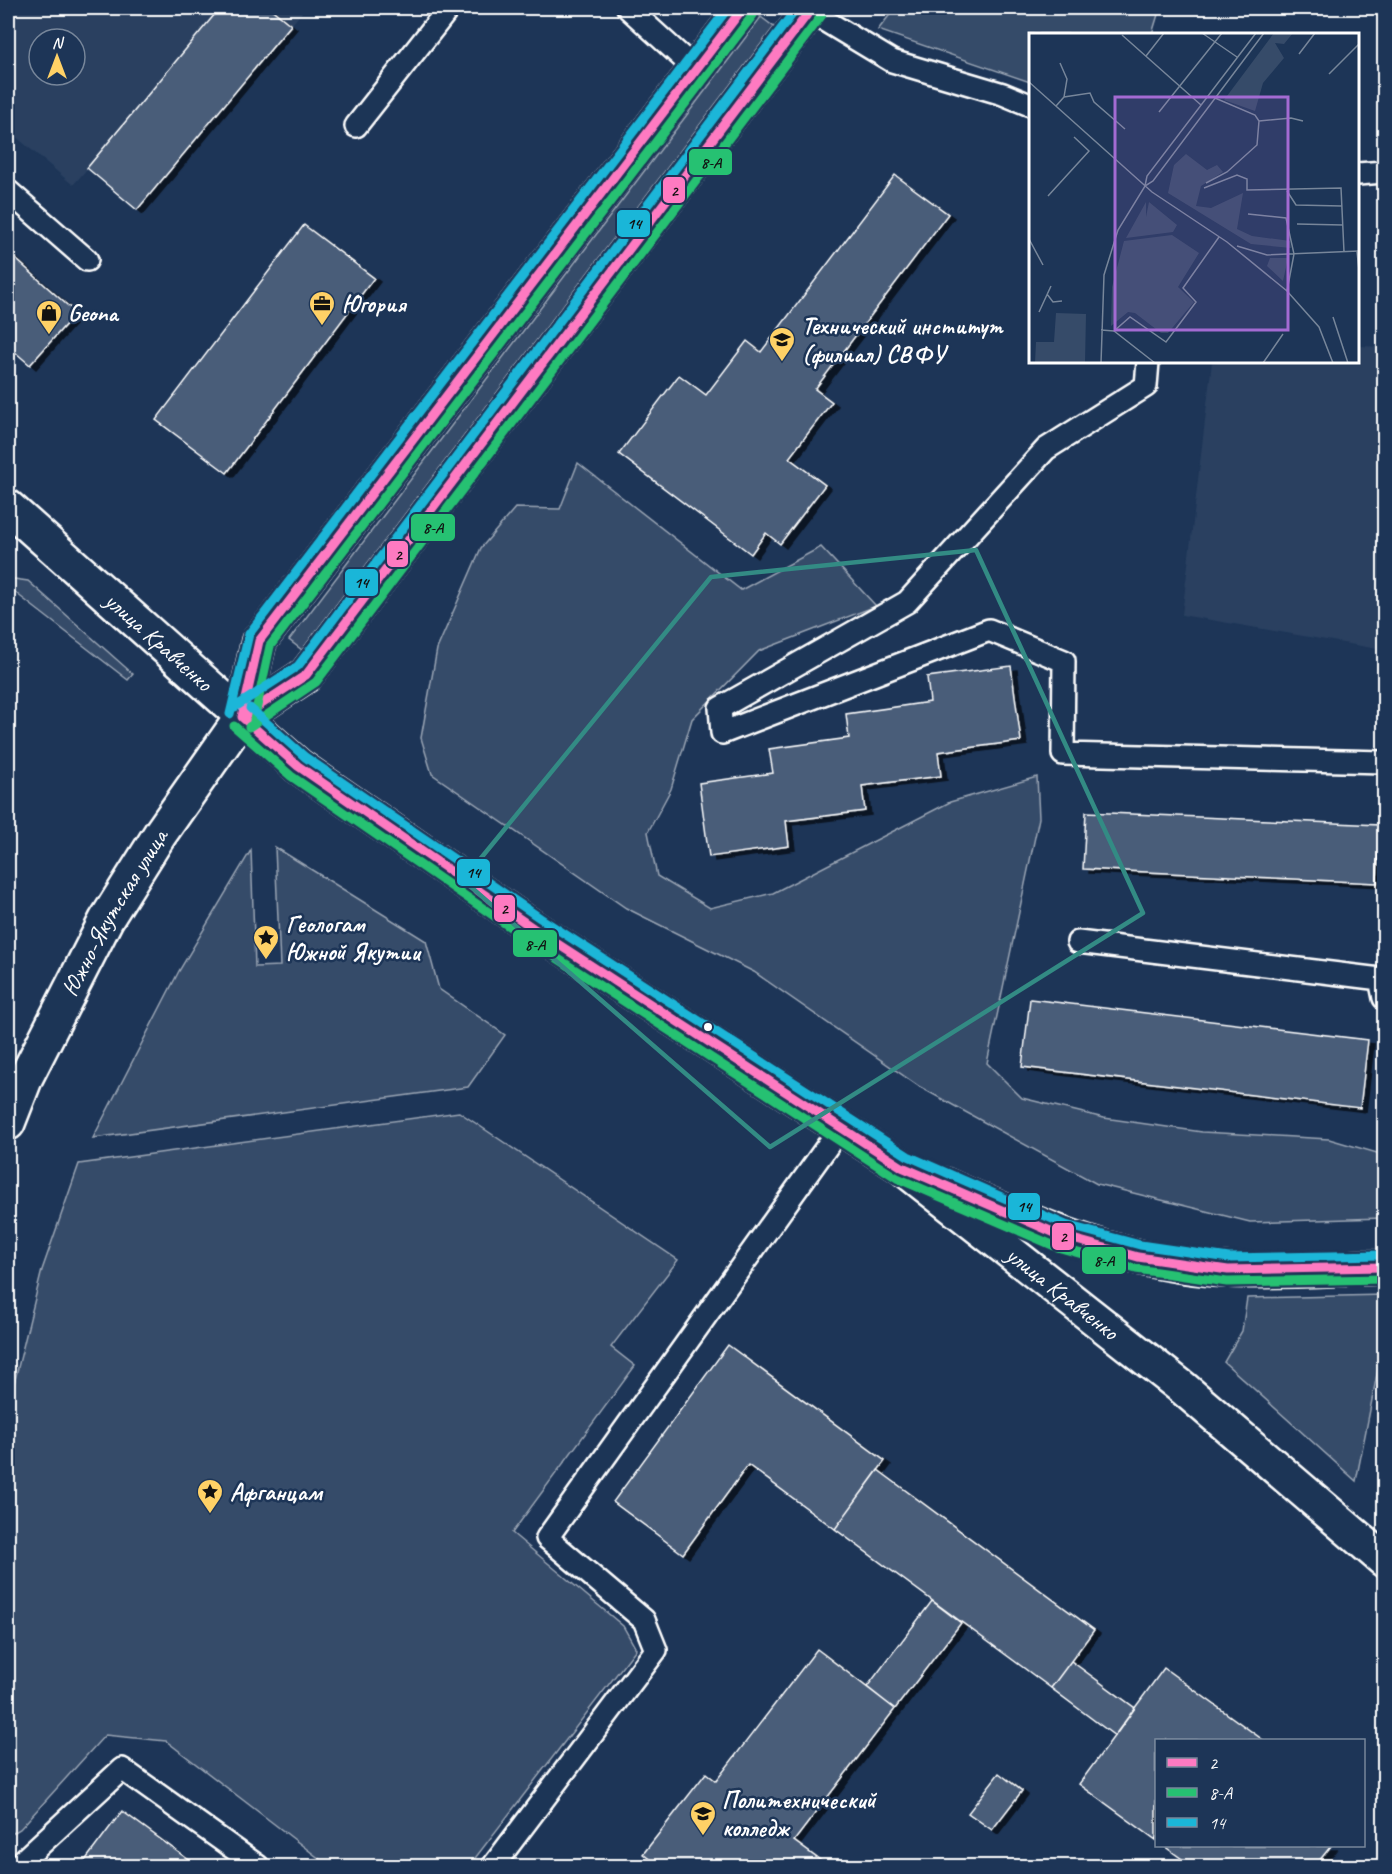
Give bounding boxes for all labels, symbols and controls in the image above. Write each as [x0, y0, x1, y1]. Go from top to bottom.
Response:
north arrow [27, 27, 87, 87]
text: N [52, 33, 65, 53]
inset map [1029, 33, 1359, 363]
line badge: 8-А [688, 148, 733, 176]
text: 8-А [701, 153, 723, 173]
line badge: 2 [662, 176, 686, 204]
text: 2 [670, 181, 679, 201]
line badge: 14 [616, 209, 651, 238]
text: 14 [627, 214, 643, 234]
office icon: Югория [307, 289, 337, 327]
place label: Югория [342, 289, 408, 319]
shop icon: Geona [34, 298, 64, 336]
place label: Geona [68, 298, 120, 328]
place label: Технический институт (филиал) СВФУ [802, 311, 1004, 369]
school or university icon: Технический институт (филиал) СВФУ [767, 325, 797, 363]
line badge: 8-А [410, 513, 456, 542]
text: 8-А [423, 518, 445, 538]
line badge: 2 [386, 540, 409, 568]
text: 2 [394, 545, 403, 565]
line badge: 14 [344, 568, 379, 597]
text: 14 [354, 573, 370, 593]
street label: улица Кравченко [97, 584, 220, 699]
street label: Южно-Якутская улица [55, 822, 175, 1001]
line badge: 14 [456, 858, 491, 887]
text: 14 [466, 863, 482, 883]
line badge: 2 [493, 894, 516, 923]
text: 2 [500, 899, 509, 919]
place label: Геологам Южной Якутии [286, 909, 423, 967]
place icon: Геологам Южной Якутии [251, 923, 281, 961]
line badge: 8-А [512, 929, 558, 958]
text: 8-А [525, 935, 547, 955]
unlabelled marker [702, 1021, 714, 1033]
line badge: 14 [1007, 1192, 1041, 1221]
text: 14 [1017, 1197, 1033, 1217]
line badge: 2 [1051, 1222, 1075, 1251]
text: 2 [1059, 1227, 1068, 1247]
street label: улица Кравченко [999, 1239, 1126, 1348]
line badge: 8-А [1081, 1246, 1127, 1275]
text: 8-А [1094, 1251, 1116, 1271]
place icon: Афганцам [195, 1477, 225, 1515]
place label: Афганцам [230, 1477, 324, 1507]
legend [1155, 1739, 1365, 1847]
text: 2 [1209, 1752, 1219, 1774]
text: 8-А [1209, 1782, 1233, 1804]
place label: Политехнический колледж [722, 1785, 878, 1843]
school or university icon: Политехнический колледж [688, 1799, 718, 1837]
text: 14 [1209, 1812, 1227, 1834]

